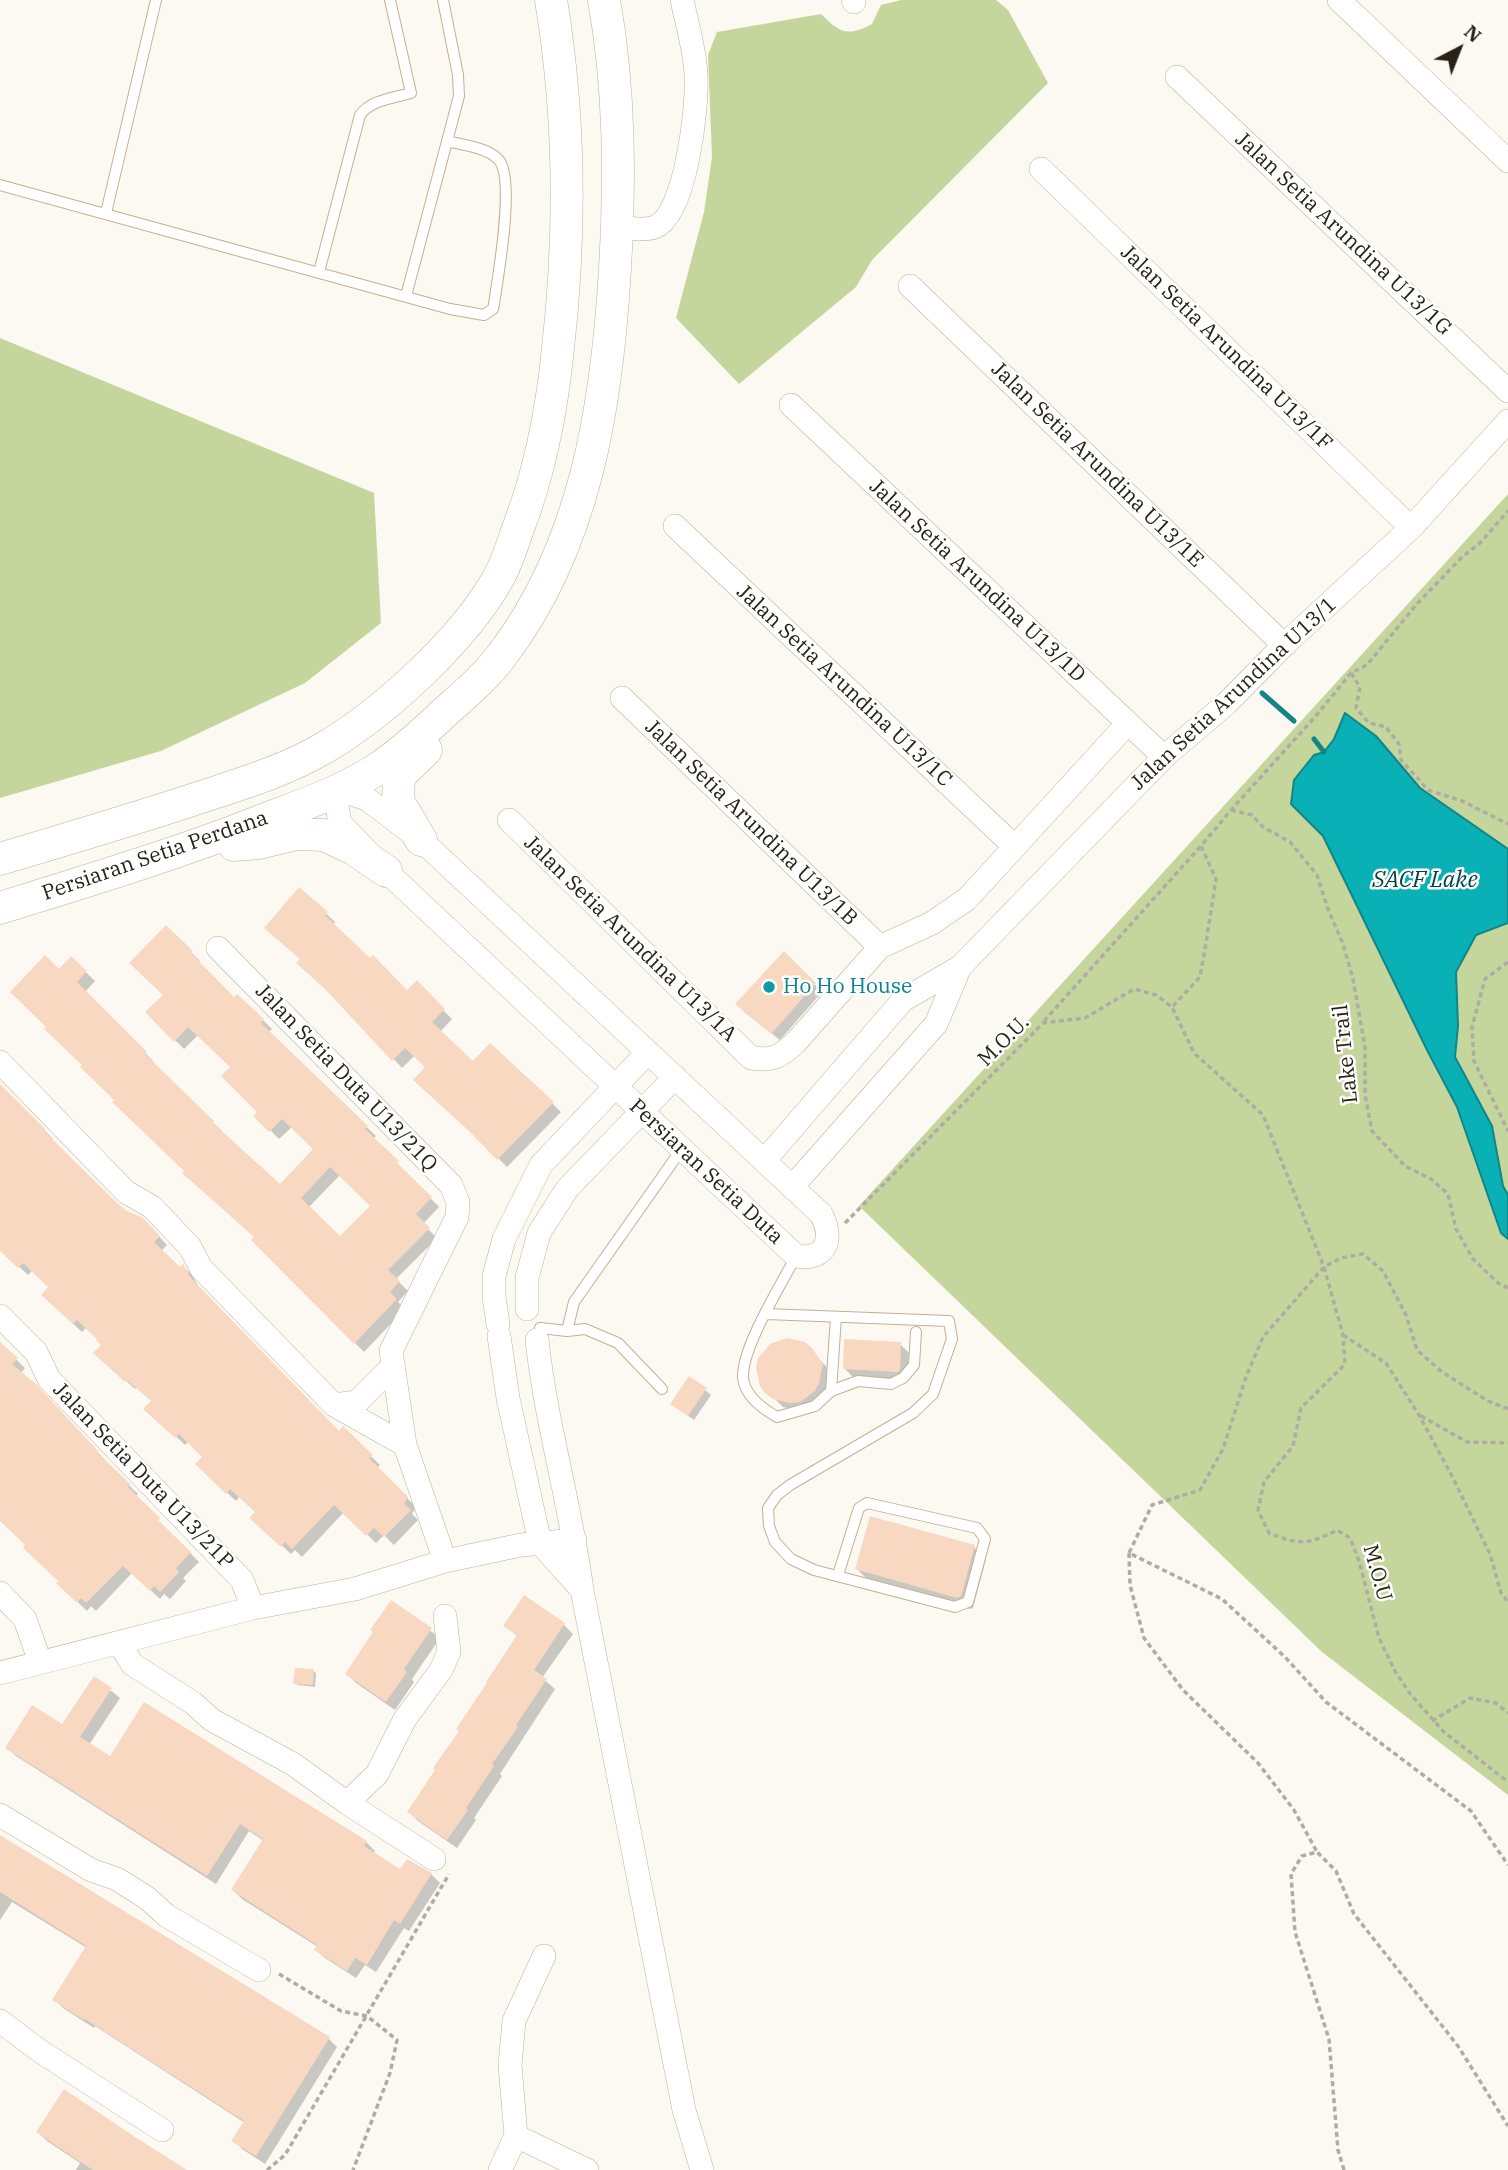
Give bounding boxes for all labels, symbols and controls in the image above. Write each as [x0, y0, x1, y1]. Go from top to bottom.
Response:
north arrow [1424, 14, 1494, 84]
text: N [1459, 19, 1487, 47]
street label: Jalan Setia Arundina U13/1G [1230, 127, 1456, 341]
street label: Jalan Setia Arundina U13/1F [1115, 240, 1337, 456]
street label: Jalan Setia Arundina U13/1E [986, 357, 1208, 573]
street label: Jalan Setia Arundina U13/1D [864, 474, 1090, 688]
street label: Jalan Setia Arundina U13/1C [731, 580, 957, 792]
street label: Jalan Setia Arundina U13/1 [1126, 592, 1342, 796]
street label: Jalan Setia Arundina U13/1B [640, 715, 862, 931]
street label: Persiaran Setia Perdana [39, 806, 271, 906]
street label: Jalan Setia Arundina U13/1A [518, 831, 742, 1047]
water label: SACF Lake [1372, 866, 1478, 894]
place label: Ho Ho House [783, 974, 912, 1000]
street label: Jalan Setia Duta U13/21Q [250, 979, 442, 1177]
marker: Ho Ho House [761, 979, 777, 995]
street label: Lake Trail [1328, 1003, 1364, 1105]
street label: M.O.U. [973, 1010, 1035, 1072]
street label: Persiaran Setia Duta [624, 1094, 788, 1250]
street label: Jalan Setia Duta U13/21P [47, 1378, 239, 1574]
street label: M.O.U [1357, 1542, 1397, 1604]

